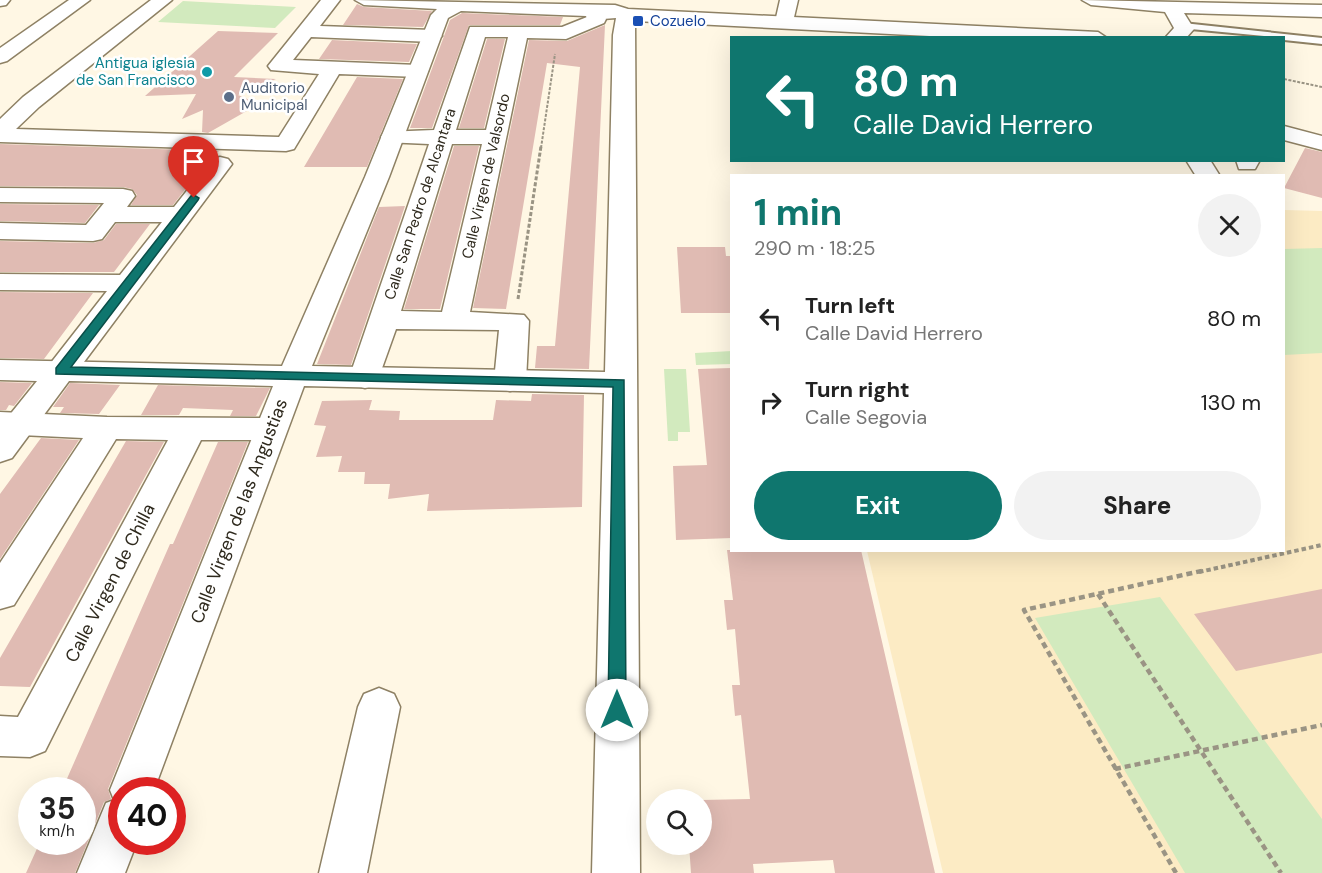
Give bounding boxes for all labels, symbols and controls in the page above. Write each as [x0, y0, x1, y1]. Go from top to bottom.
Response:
place label: Cozuelo [650, 11, 706, 31]
marker: Cozuelo [631, 14, 645, 28]
place label: Antigua iglesia de San Francisco [76, 53, 195, 90]
text: 80 m [853, 54, 959, 109]
icon: left [754, 60, 832, 138]
marker: Antigua iglesia de San Francisco [200, 65, 214, 79]
place label: Auditorio Municipal [241, 78, 308, 115]
marker: Auditorio Municipal [222, 90, 236, 104]
street label: Calle Virgen de Valsordo [457, 91, 515, 261]
street label: Calle San Pedro de Alcantara [380, 106, 460, 302]
text: Calle David Herrero [853, 107, 1093, 142]
pin [168, 136, 219, 198]
icon: arrive [177, 145, 210, 178]
text: 1 min [754, 189, 842, 236]
button: close [1198, 194, 1261, 257]
text: 290 m · 18:25 [754, 235, 875, 261]
text: Turn left [805, 291, 895, 320]
icon: left [754, 302, 787, 335]
text: 80 m [1207, 304, 1261, 333]
text: Calle David Herrero [805, 320, 983, 346]
text: Turn right [805, 375, 910, 404]
icon: right [754, 386, 787, 419]
text: 130 m [1201, 388, 1261, 417]
street label: Calle Virgen de las Angustias [185, 395, 293, 627]
text: Calle Segovia [805, 404, 927, 430]
button: Exit [754, 471, 1002, 540]
button: Share [1014, 471, 1261, 540]
street label: Calle Virgen de Chilla [60, 499, 160, 667]
position arrow [585, 678, 649, 742]
speed limit sign: 40 [108, 777, 186, 855]
text: 35 [39, 789, 75, 828]
map controls [646, 789, 712, 855]
button: search [646, 789, 712, 855]
text: km/h [39, 821, 75, 841]

